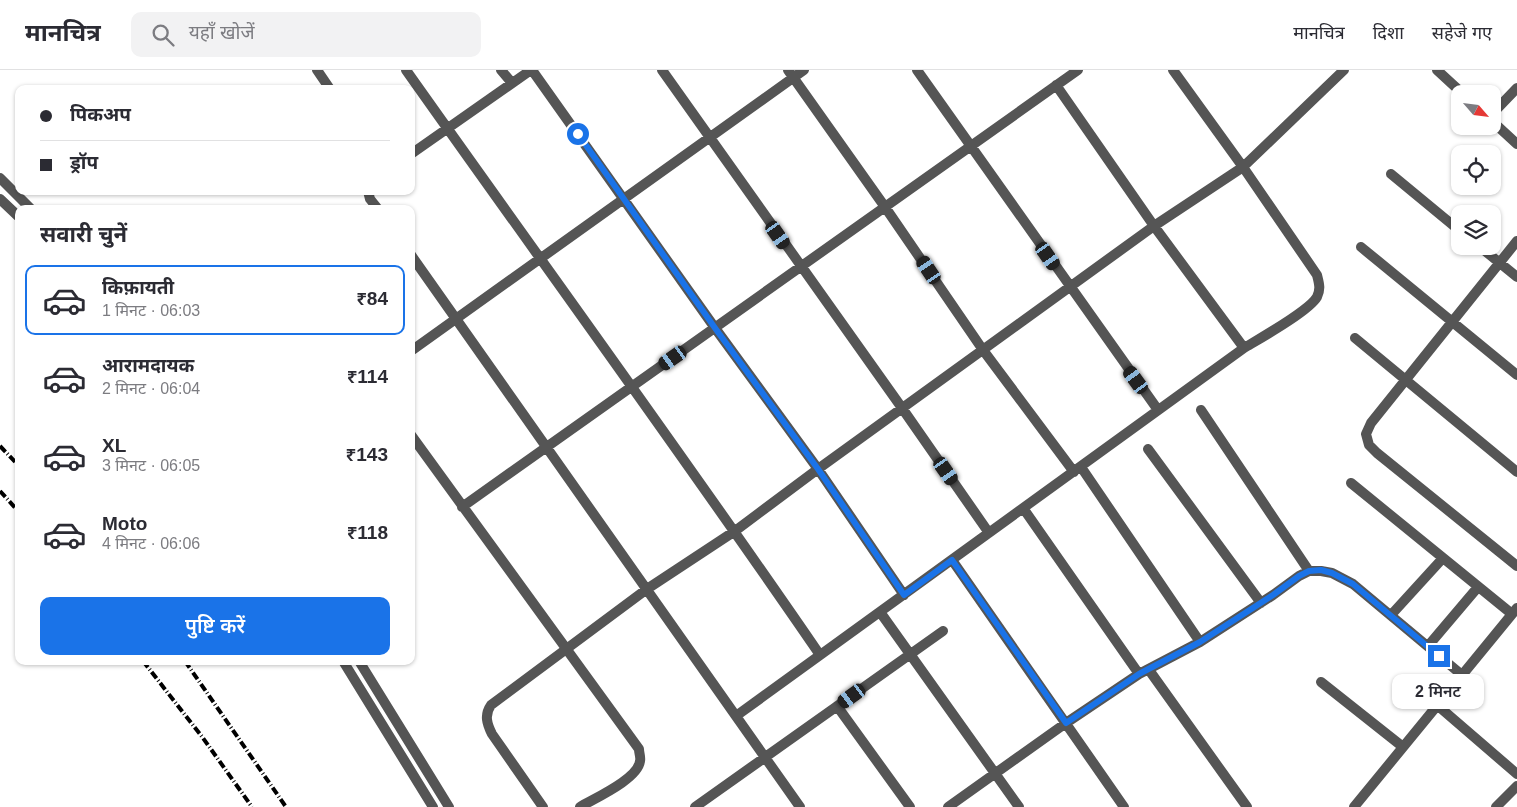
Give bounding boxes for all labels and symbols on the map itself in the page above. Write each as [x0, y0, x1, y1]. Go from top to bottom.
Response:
north arrow [1451, 85, 1501, 135]
route start [567, 123, 589, 145]
car [763, 218, 792, 252]
car [1033, 239, 1062, 273]
car [914, 253, 943, 287]
car [656, 343, 689, 373]
car [1121, 363, 1150, 397]
car [931, 454, 960, 488]
route end [1428, 645, 1450, 667]
callout: 2 मिनट [1393, 674, 1485, 708]
car [835, 681, 868, 711]

